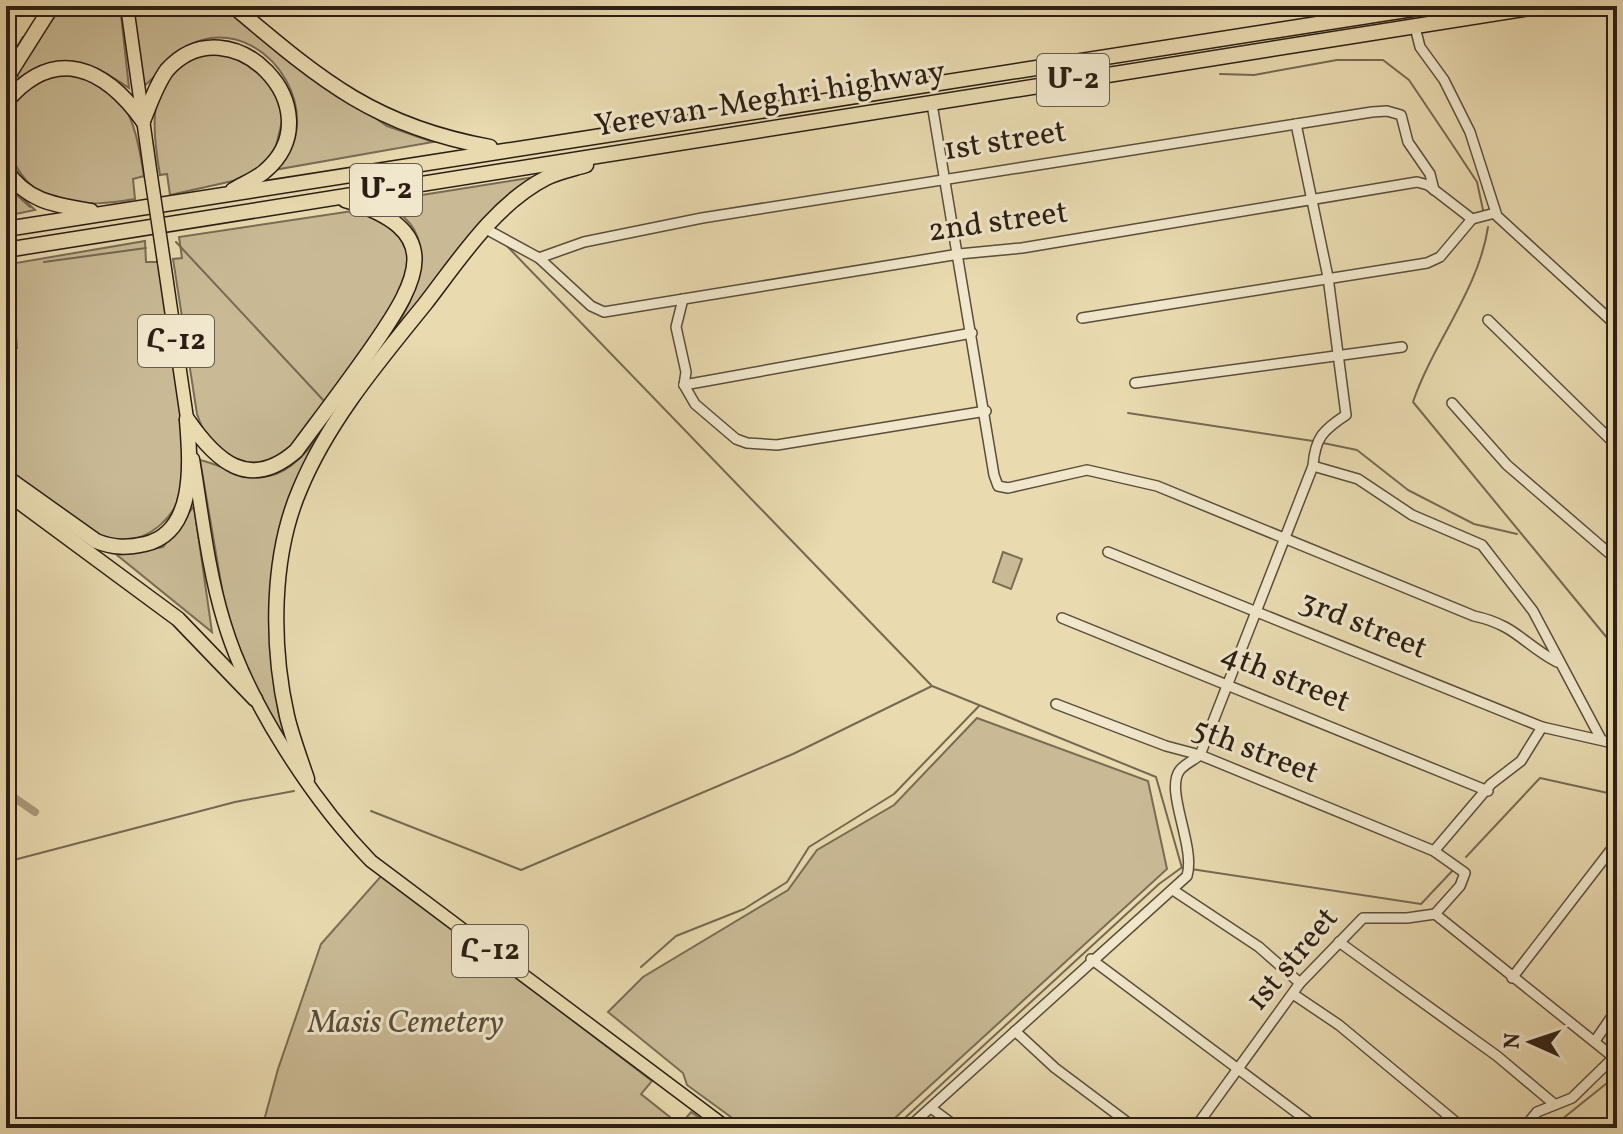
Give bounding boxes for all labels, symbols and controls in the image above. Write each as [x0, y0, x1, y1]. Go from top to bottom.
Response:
street label: Yerevan-Meghri highway [591, 51, 949, 149]
road number: Մ-2 [1037, 54, 1109, 106]
street label: 1st street [940, 111, 1070, 173]
road number: Մ-2 [350, 164, 422, 216]
street label: 2nd street [925, 191, 1071, 255]
road number: Հ-12 [138, 315, 214, 367]
street label: 3rd street [1293, 580, 1433, 672]
street label: 4th street [1214, 633, 1356, 725]
street label: 5th street [1185, 708, 1325, 796]
street label: 1st street [1236, 898, 1350, 1022]
road number: Հ-12 [452, 925, 528, 977]
park label: Masis Cemetery [307, 1002, 504, 1046]
north arrow [1491, 1002, 1571, 1082]
text: N [1498, 1032, 1529, 1050]

